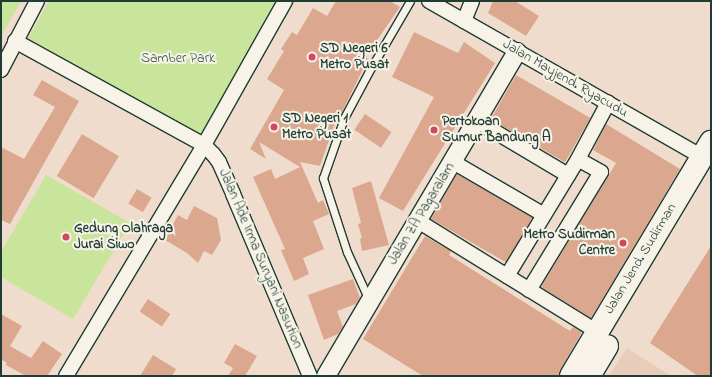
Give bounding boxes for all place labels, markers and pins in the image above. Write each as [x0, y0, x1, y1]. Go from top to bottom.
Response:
place label: SD Negeri 6 Metro Pusat [320, 41, 389, 74]
marker: SD Negeri 6 Metro Pusat [307, 52, 317, 62]
place label: SD Negeri 1 Metro Pusat [282, 111, 351, 144]
place label: Pertokoan Sumur Bandung A [442, 114, 551, 146]
marker: SD Negeri 1 Metro Pusat [269, 122, 279, 132]
marker: Pertokoan Sumur Bandung A [429, 125, 439, 135]
place label: Gedung Olahraga Jurai Siwo [74, 221, 173, 254]
place label: Metro Sudirman Centre [523, 227, 615, 260]
marker: Gedung Olahraga Jurai Siwo [61, 232, 71, 242]
marker: Metro Sudirman Centre [618, 238, 628, 248]

